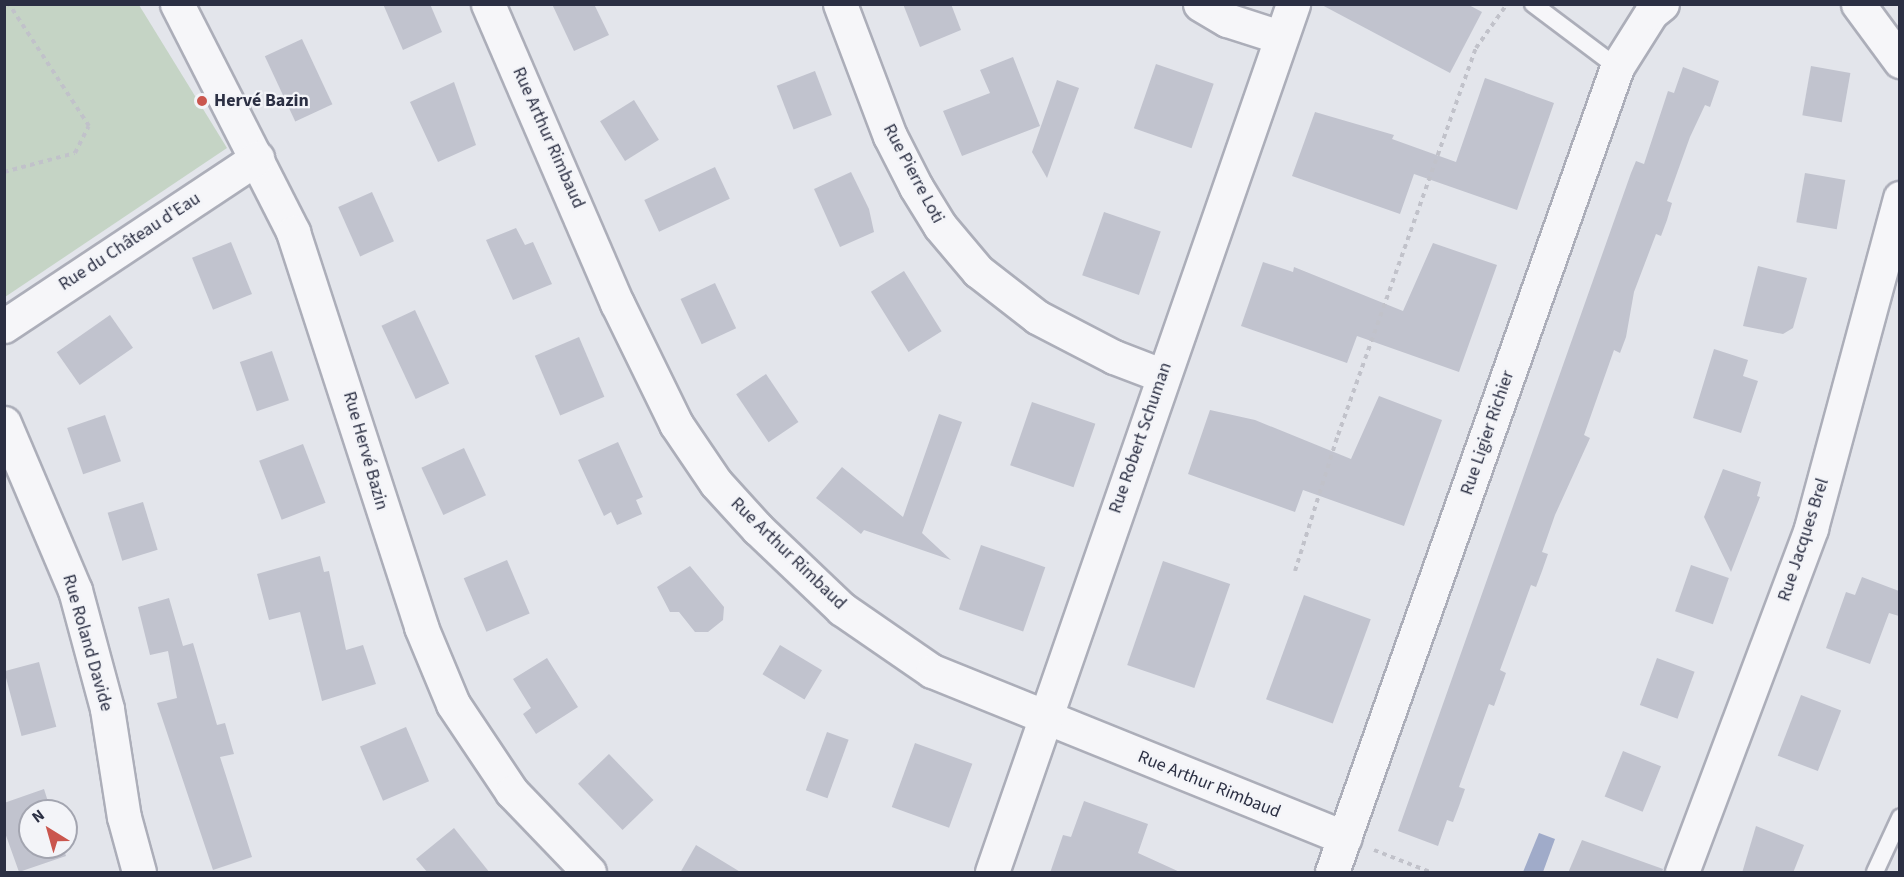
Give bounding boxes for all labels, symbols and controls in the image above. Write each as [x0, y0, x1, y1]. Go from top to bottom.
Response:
street label: Rue Arthur Rimbaud [507, 64, 589, 212]
place label: Hervé Bazin [214, 90, 309, 112]
marker: Hervé Bazin [195, 94, 209, 108]
street label: Rue Pierre Loti [878, 121, 948, 227]
street label: Rue du Château d'Eau [55, 188, 205, 296]
street label: Rue Robert Schuman [1105, 360, 1177, 516]
street label: Rue Ligier Richier [1457, 368, 1519, 498]
street label: Rue Hervé Bazin [338, 389, 392, 513]
street label: Rue Jacques Brel [1774, 476, 1834, 604]
street label: Rue Arthur Rimbaud [726, 493, 850, 615]
street label: Rue Roland Davide [57, 572, 117, 714]
street label: Rue Arthur Rimbaud [1134, 746, 1284, 824]
north arrow [18, 799, 78, 859]
text: N [27, 804, 49, 828]

